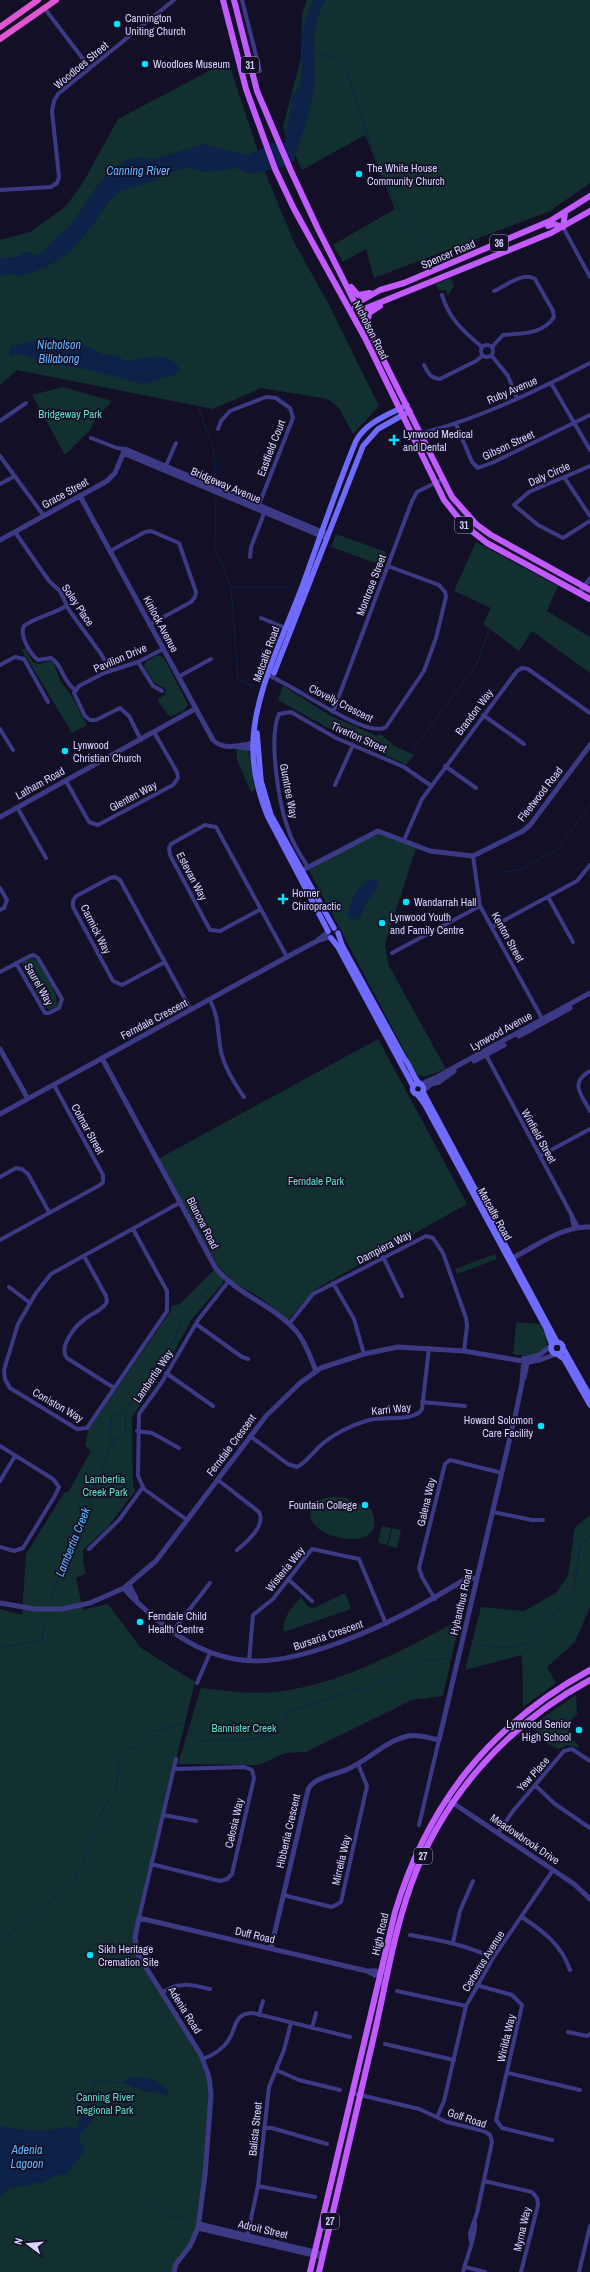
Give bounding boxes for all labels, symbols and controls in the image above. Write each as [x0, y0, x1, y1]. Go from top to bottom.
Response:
place label: Cannington Uniting Church [125, 11, 186, 38]
marker: Cannington Uniting Church [112, 19, 122, 29]
street label: Woodloes Street [51, 38, 111, 92]
place label: Woodloes Museum [153, 57, 230, 71]
road number: 31 [241, 57, 259, 73]
marker: Woodloes Museum [140, 59, 150, 69]
place label: The White House Community Church [367, 161, 445, 188]
water label: Canning River [106, 163, 170, 179]
marker: The White House Community Church [354, 169, 364, 179]
road number: 36 [490, 235, 508, 251]
street label: Spencer Road [419, 236, 477, 272]
street label: Nicholson Road [350, 298, 392, 362]
water label: Nicholson Billabong [37, 337, 81, 367]
street label: Ruby Avenue [485, 373, 539, 407]
park label: Bridgeway Park [38, 407, 102, 421]
street label: Eastfield Court [254, 417, 288, 478]
place label: Lynwood Medical and Dental [403, 427, 473, 454]
street label: Gibson Street [480, 427, 537, 463]
marker: Lynwood Medical and Dental [388, 434, 400, 446]
street label: Daly Circle [526, 459, 572, 489]
street label: Bridgeway Avenue [189, 464, 263, 506]
street label: Grace Street [39, 474, 91, 512]
road number: 31 [455, 517, 473, 533]
street label: Montrose Street [353, 552, 389, 617]
street label: Soley Place [59, 581, 97, 629]
street label: Kinlock Avenue [140, 593, 182, 655]
street label: Metcalfe Road [249, 624, 283, 684]
street label: Pavilion Drive [91, 640, 149, 676]
street label: Clovelly Crescent [307, 681, 376, 725]
street label: Brandon Way [452, 686, 496, 738]
street label: Tiverton Street [329, 719, 389, 756]
place label: Lynwood Christian Church [73, 738, 141, 765]
marker: Lynwood Christian Church [60, 746, 70, 756]
street label: Gumtree Way [277, 763, 301, 820]
street label: Latham Road [13, 764, 67, 802]
street label: Fleetwood Road [514, 764, 566, 824]
street label: Glenten Way [107, 777, 160, 814]
street label: Estevan Way [173, 849, 211, 903]
place label: Horner Chiropractic [292, 886, 342, 913]
marker: Horner Chiropractic [277, 893, 289, 905]
place label: Wandarrah Hall [414, 895, 476, 909]
marker: Wandarrah Hall [401, 897, 411, 907]
street label: Carmick Way [78, 902, 115, 957]
street label: Kenton Street [489, 909, 528, 965]
place label: Lynwood Youth and Family Centre [390, 910, 464, 937]
marker: Lynwood Youth and Family Centre [377, 918, 387, 928]
street label: Saurel Way [21, 960, 57, 1008]
street label: Ferndale Crescent [118, 995, 190, 1042]
street label: Lynwood Avenue [468, 1008, 534, 1054]
street label: Colmar Street [68, 1101, 108, 1157]
street label: Winfield Street [518, 1107, 560, 1166]
park label: Ferndale Park [288, 1174, 345, 1188]
street label: Metcalfe Road [475, 1185, 515, 1243]
street label: Blancoa Road [184, 1195, 222, 1251]
street label: Dampiera Way [354, 1227, 414, 1267]
street label: Lambertia Way [130, 1346, 176, 1405]
street label: Coniston Way [30, 1385, 86, 1425]
street label: Karri Way [370, 1400, 412, 1418]
street label: Ferndale Crescent [203, 1411, 259, 1479]
place label: Howard Solomon Care Facility [464, 1413, 533, 1440]
marker: Howard Solomon Care Facility [536, 1421, 546, 1431]
park label: Lambertia Creek Park [82, 1472, 128, 1499]
street label: Galena Way [414, 1476, 438, 1528]
place label: Fountain College [289, 1498, 357, 1512]
marker: Fountain College [360, 1500, 370, 1510]
water label: Lambertia Creek [52, 1504, 95, 1579]
street label: Wisteria Way [263, 1543, 308, 1594]
street label: Hybanthus Road [447, 1568, 475, 1636]
place label: Ferndale Child Health Centre [148, 1609, 207, 1636]
street label: Bursaria Crescent [291, 1616, 365, 1653]
marker: Ferndale Child Health Centre [135, 1617, 145, 1627]
place label: Lynwood Senior High School [506, 1717, 571, 1744]
park label: Bannister Creek [211, 1721, 277, 1735]
marker: Lynwood Senior High School [574, 1725, 584, 1735]
street label: Yew Place [514, 1754, 552, 1794]
street label: Hibbertia Crescent [273, 1792, 303, 1869]
street label: Celosia Way [221, 1796, 247, 1849]
street label: Meadowbrook Drive [488, 1811, 562, 1867]
street label: Mirrelia Way [328, 1833, 354, 1886]
road number: 27 [414, 1848, 432, 1864]
street label: High Road [368, 1911, 392, 1957]
street label: Duff Road [234, 1924, 276, 1946]
street label: Cerberus Avenue [459, 1928, 507, 1994]
place label: Sikh Heritage Cremation Site [98, 1942, 159, 1969]
marker: Sikh Heritage Cremation Site [85, 1950, 95, 1960]
street label: Adenia Road [165, 1983, 205, 2036]
street label: Wirilda Way [494, 2012, 518, 2063]
park label: Canning River Regional Park [76, 2090, 134, 2117]
street label: Balista Street [245, 2101, 265, 2157]
street label: Golf Road [446, 2105, 488, 2131]
water label: Adenia Lagoon [10, 2142, 43, 2172]
street label: Myrna Way [510, 2205, 534, 2253]
road number: 27 [321, 2213, 339, 2229]
street label: Adroit Street [236, 2216, 290, 2242]
north arrow [8, 2224, 48, 2264]
text: N [11, 2236, 26, 2246]

